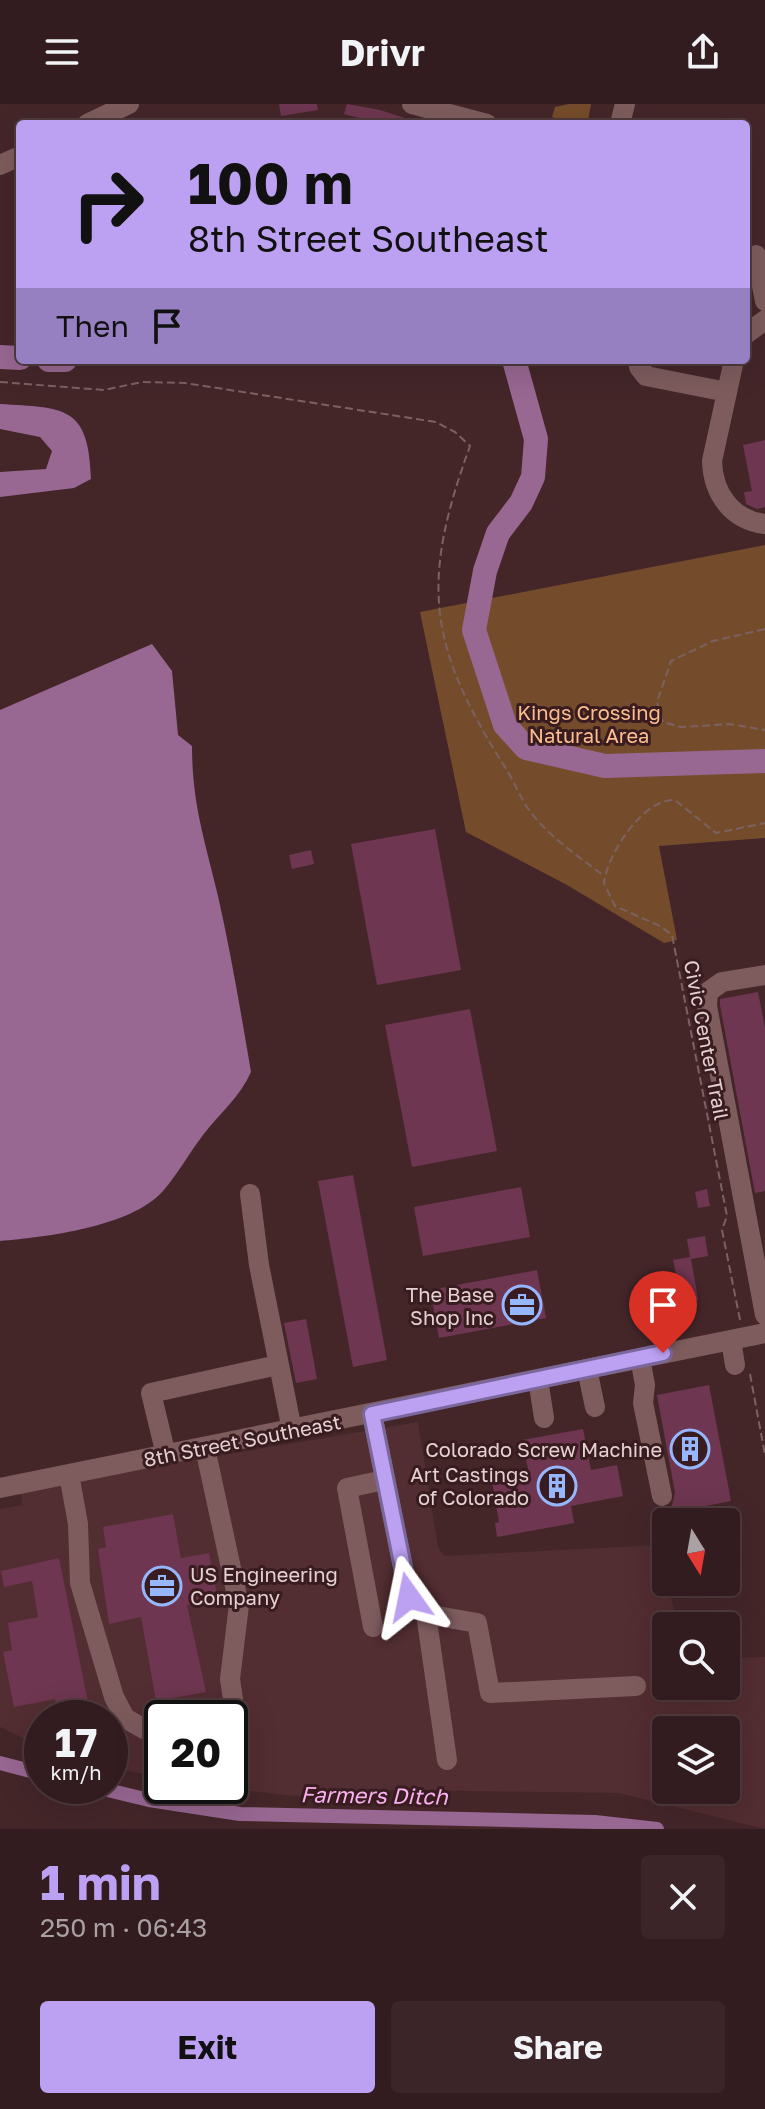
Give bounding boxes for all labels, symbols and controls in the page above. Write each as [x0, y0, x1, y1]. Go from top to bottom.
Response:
icon: menu [40, 30, 84, 74]
icon: share [681, 30, 725, 74]
text: Drivr [340, 31, 425, 74]
text: 100 m [188, 149, 353, 216]
icon: right [56, 152, 160, 256]
text: 8th Street Southeast [188, 217, 549, 260]
icon: arrive [145, 304, 189, 348]
text: Then [56, 308, 129, 344]
park label: Kings Crossing Natural Area [517, 700, 661, 747]
street label: Civic Center Trail [680, 958, 734, 1122]
pin [629, 1271, 697, 1353]
place label: The Base Shop Inc [406, 1282, 494, 1329]
icon: arrive [641, 1283, 685, 1327]
office icon: The Base Shop Inc [501, 1284, 543, 1326]
street label: 8th Street Southeast [141, 1409, 343, 1471]
building icon: Colorado Screw Machine [669, 1428, 711, 1470]
place label: Colorado Screw Machine [425, 1437, 662, 1461]
place label: Art Castings of Colorado [410, 1462, 529, 1509]
building icon: Art Castings of Colorado [536, 1465, 578, 1507]
north arrow [652, 1508, 740, 1596]
map controls [652, 1508, 740, 1804]
position arrow [367, 1555, 451, 1639]
place label: US Engineering Company [190, 1562, 338, 1609]
office icon: US Engineering Company [141, 1565, 183, 1607]
button: search [652, 1612, 740, 1700]
speed limit sign: 20 [144, 1700, 248, 1804]
button: layers [652, 1716, 740, 1804]
text: 17 [55, 1718, 97, 1766]
text: km/h [51, 1760, 101, 1784]
water label: Farmers Ditch [300, 1780, 449, 1810]
text: 1 min [40, 1853, 161, 1911]
button: close [641, 1855, 725, 1939]
text: 250 m · 06:43 [40, 1912, 207, 1943]
button: Exit [40, 2001, 375, 2093]
button: Share [391, 2001, 725, 2093]

